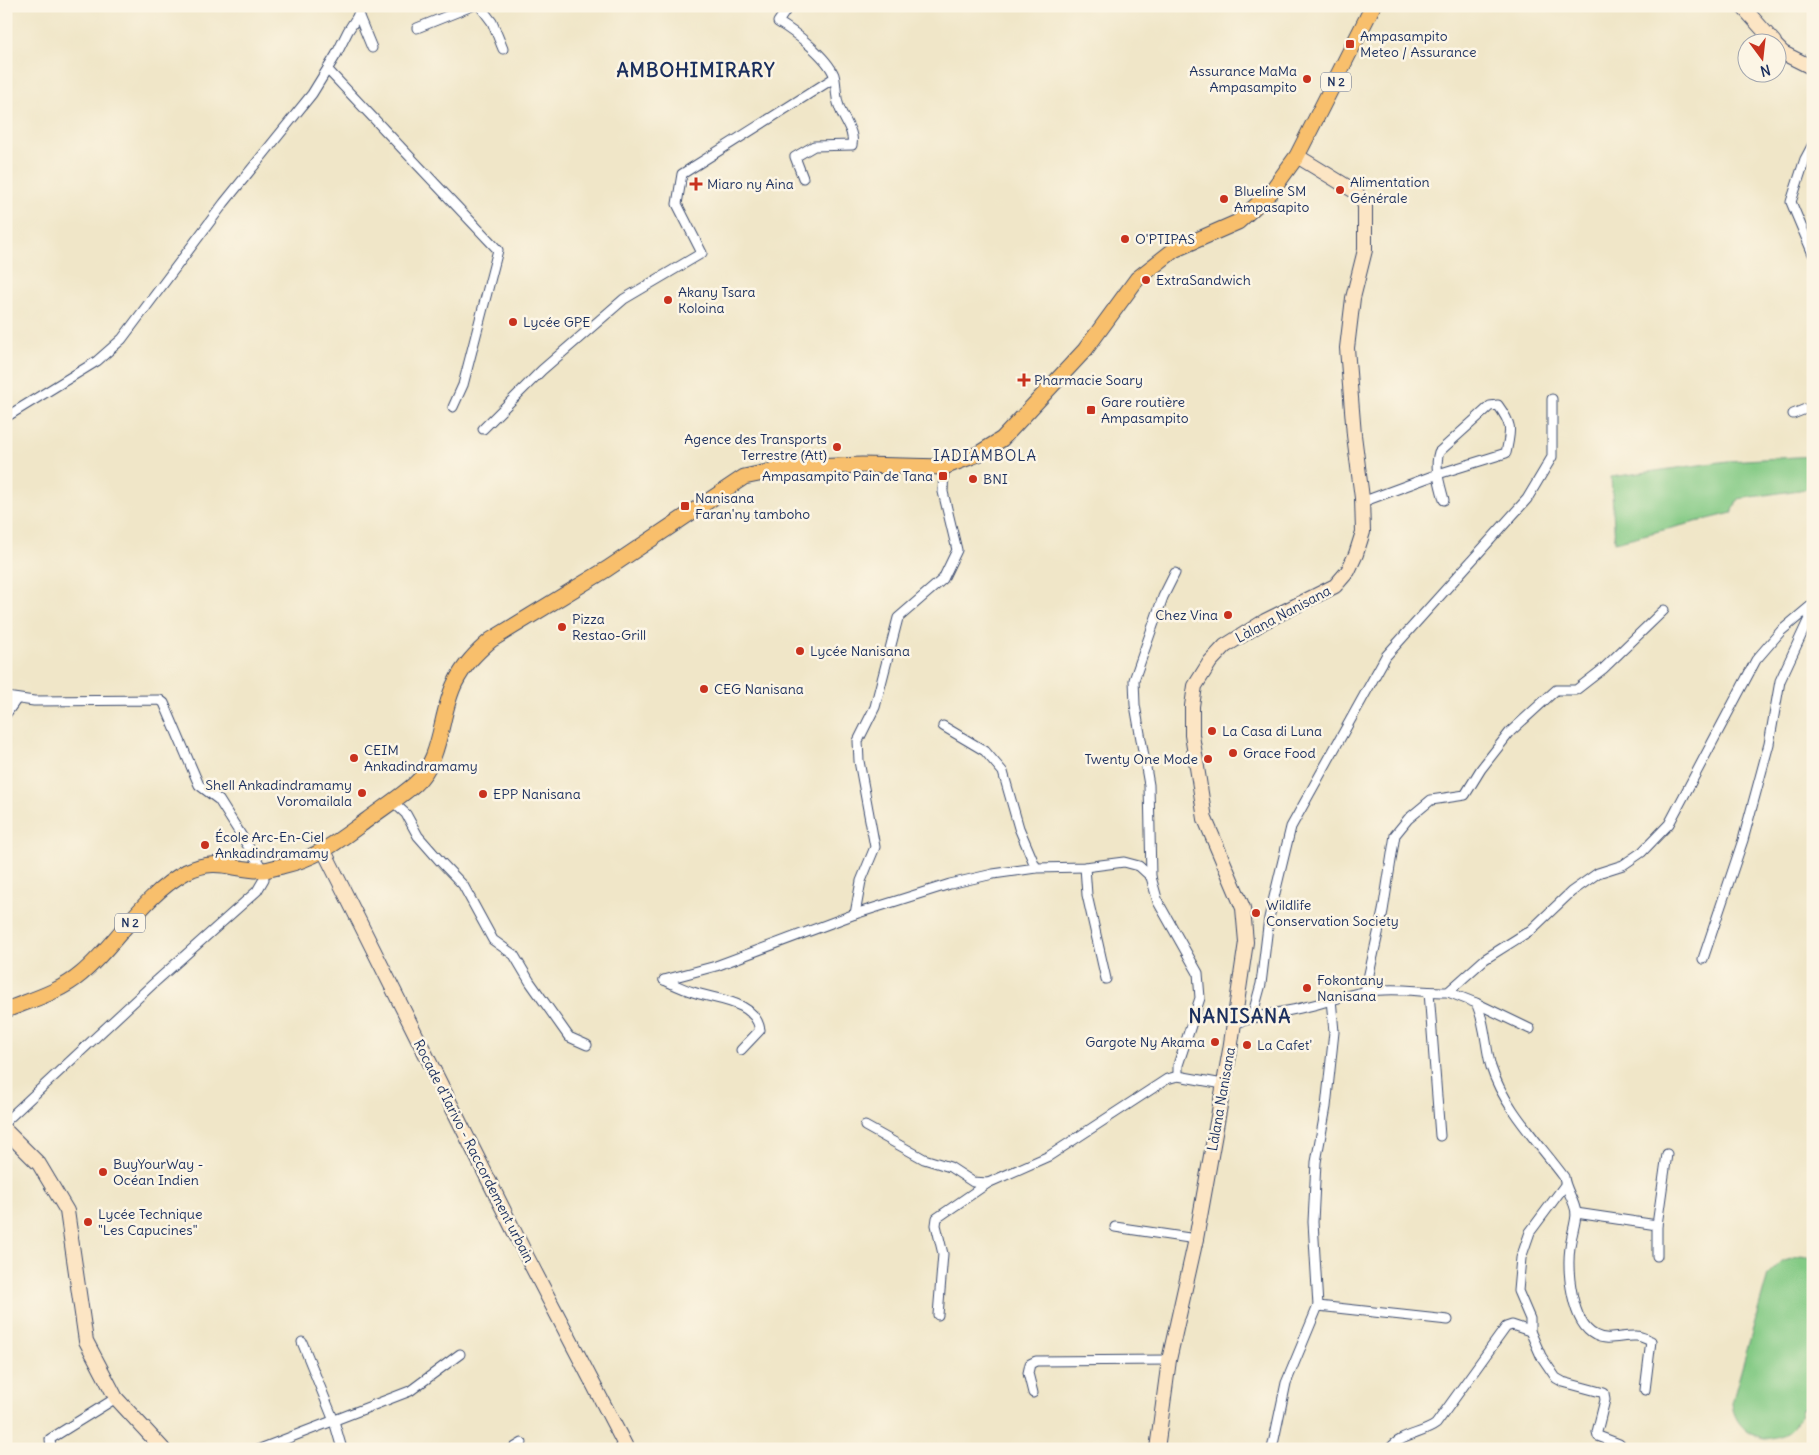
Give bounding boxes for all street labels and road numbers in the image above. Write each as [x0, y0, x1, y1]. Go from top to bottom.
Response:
road number: N 2 [1321, 72, 1351, 91]
street label: Làlana Nanisana [1232, 581, 1334, 647]
road number: N 2 [115, 914, 145, 932]
street label: Rocade d'Iarivo - Raccordement urbain [410, 1036, 538, 1266]
street label: Làlana Nanisana [1203, 1046, 1239, 1152]

